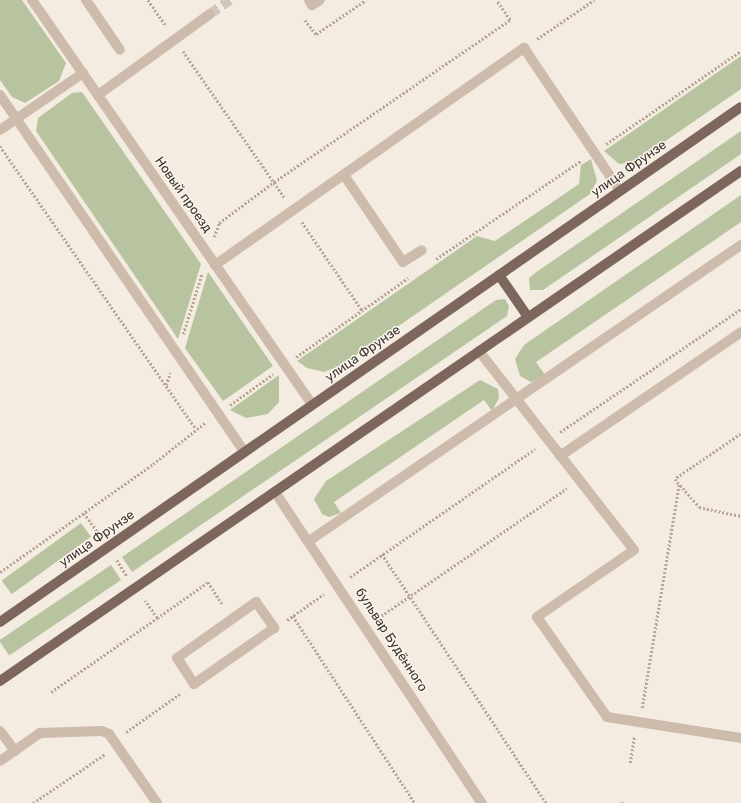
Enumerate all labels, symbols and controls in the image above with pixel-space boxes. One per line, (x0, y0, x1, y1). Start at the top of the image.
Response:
street label: улица Фрунзе (588, 137, 670, 201)
street label: Новый проезд (151, 154, 215, 236)
street label: улица Фрунзе (322, 322, 404, 386)
street label: улица Фрунзе (56, 507, 138, 571)
street label: бульвар Будённого (352, 585, 430, 695)

